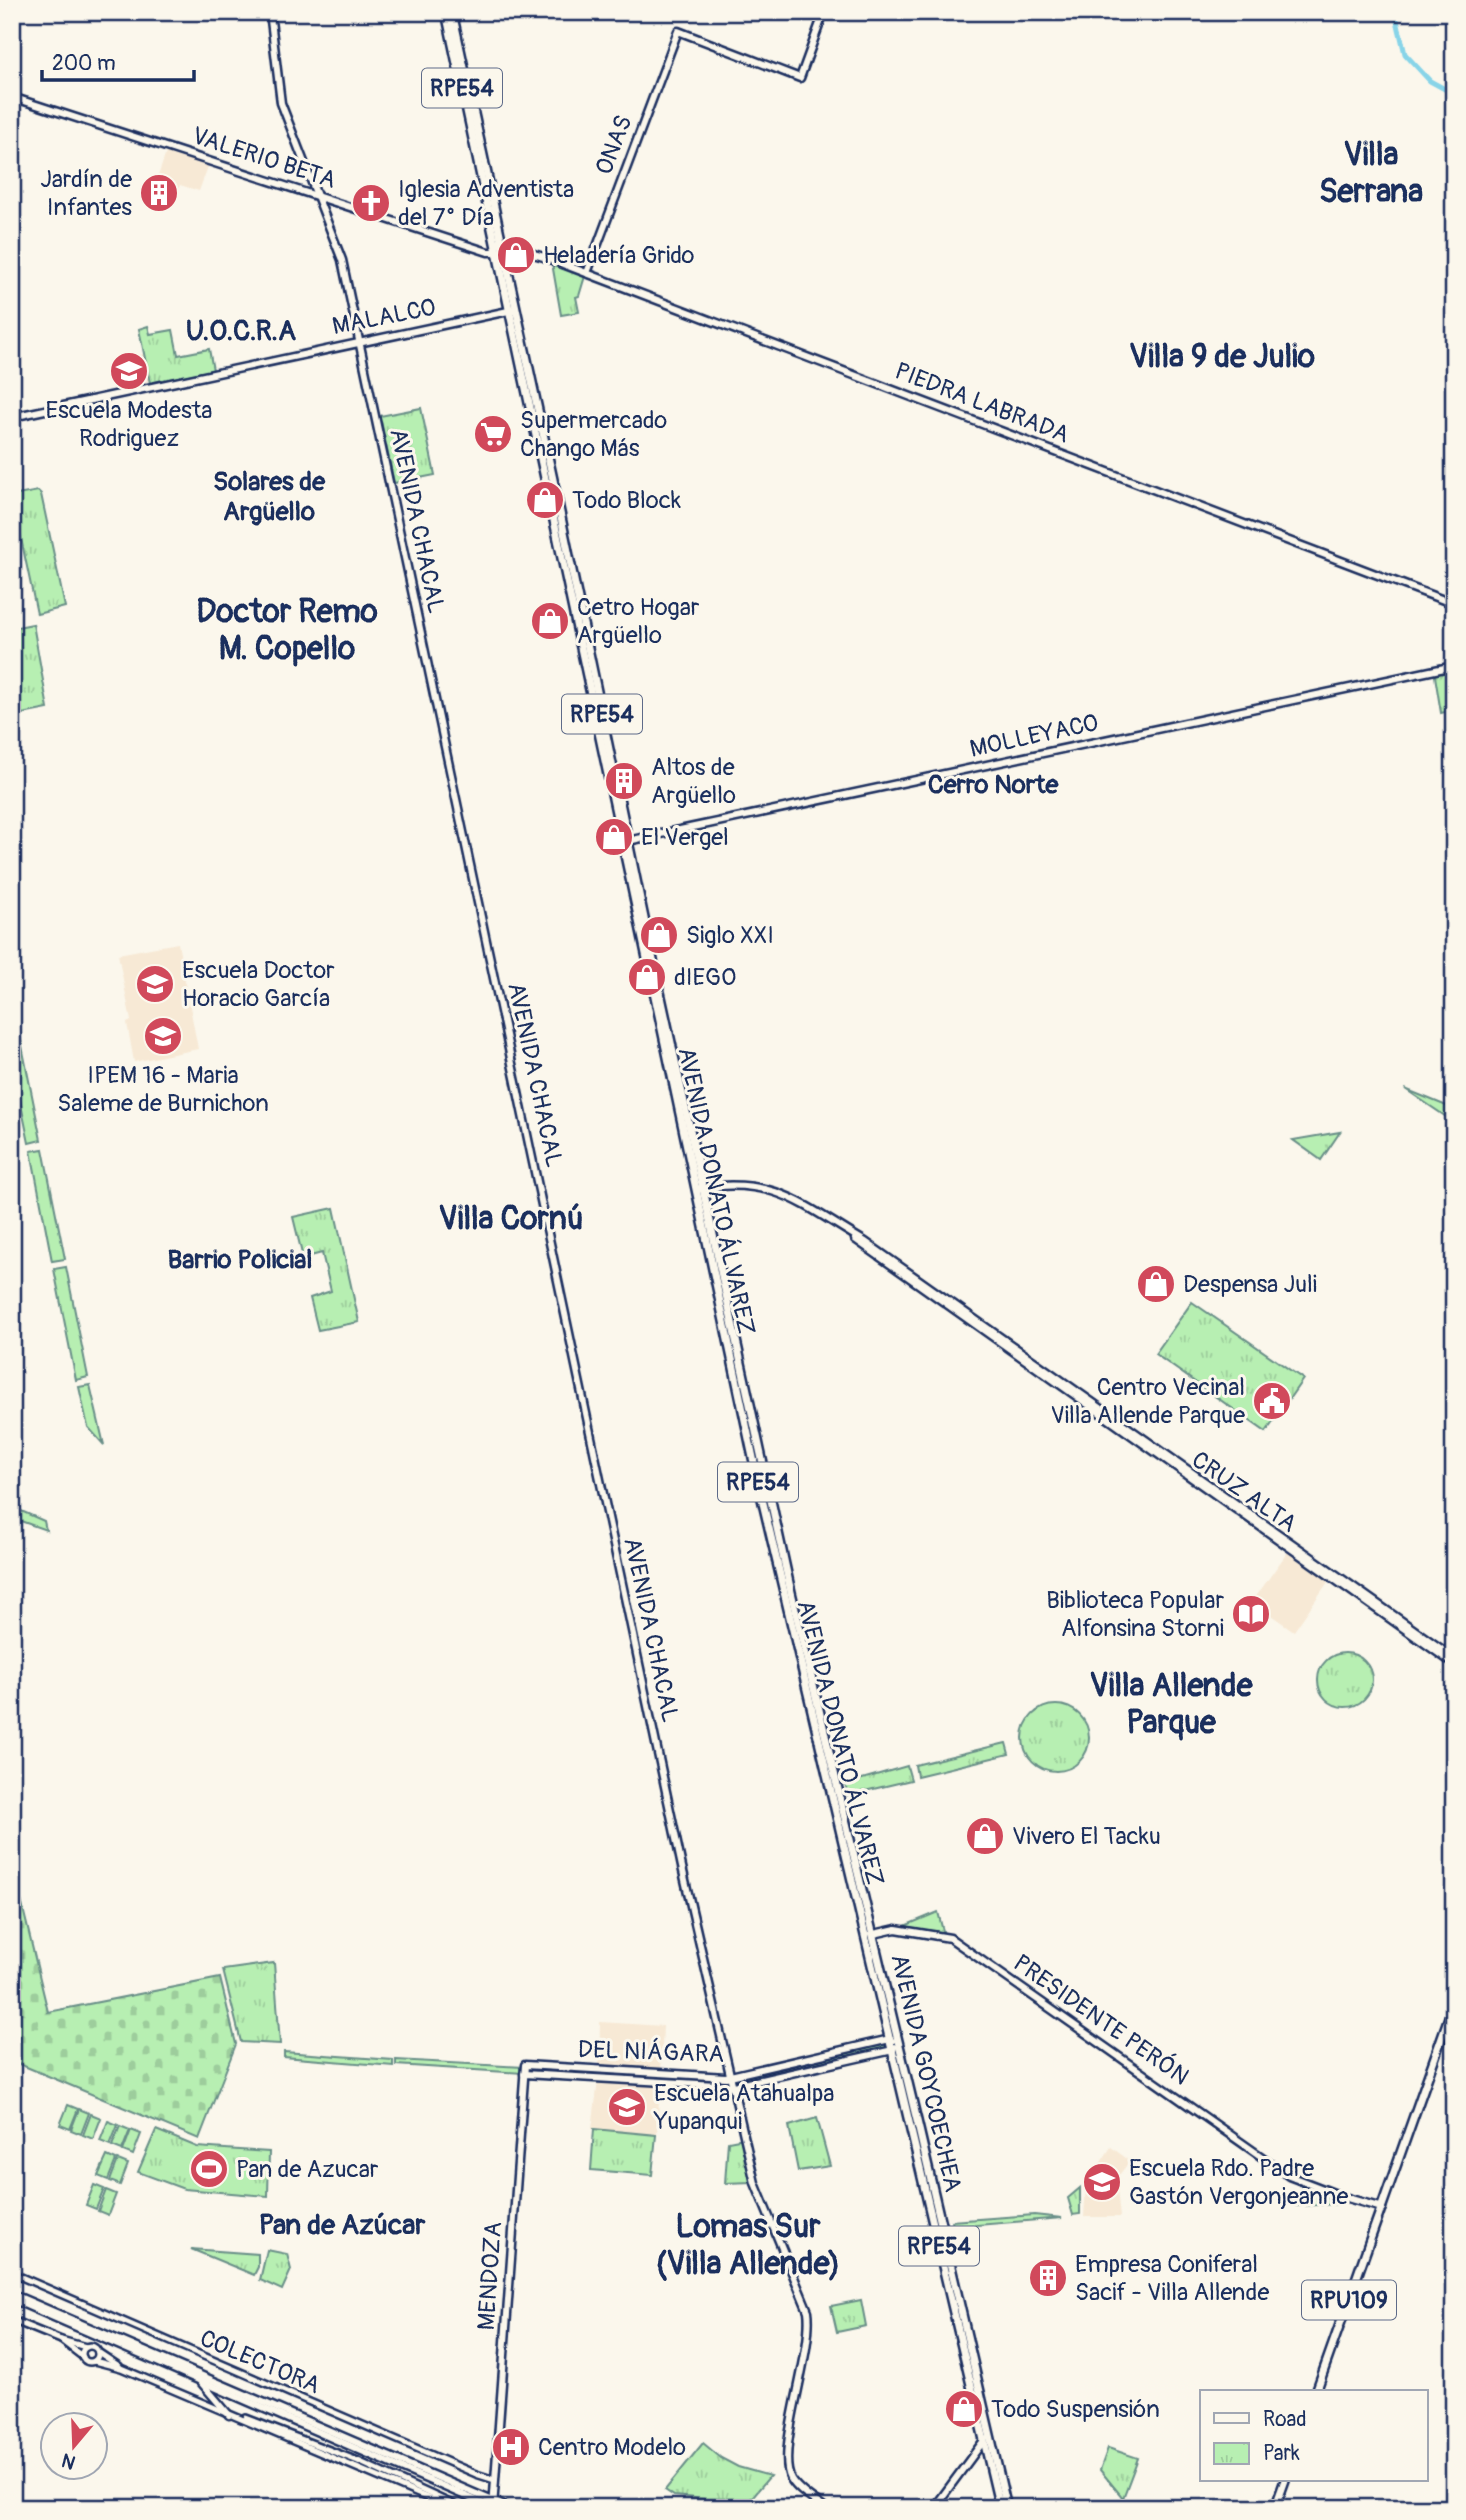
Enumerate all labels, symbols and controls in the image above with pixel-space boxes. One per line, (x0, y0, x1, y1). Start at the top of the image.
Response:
scale bar (42, 38, 194, 82)
text: 200 m (52, 50, 116, 77)
road number: RPE54 (422, 68, 502, 108)
street label: ONAS (590, 111, 638, 179)
street label: VALERIO BETA (188, 121, 340, 195)
district label: Villa Serrana (1319, 135, 1423, 212)
place label: Jardín de Infantes (40, 165, 132, 222)
building icon: Jardín de Infantes (138, 172, 180, 214)
place label: Iglesia Adventista del 7° Día (398, 175, 574, 232)
church icon: Iglesia Adventista del 7° Día (350, 182, 392, 224)
shop icon: Heladería Grido (495, 234, 537, 276)
place label: Heladería Grido (543, 241, 694, 270)
street label: MALALCO (330, 293, 438, 341)
district label: U.O.C.R.A (186, 314, 296, 349)
district label: Villa 9 de Julio (1129, 337, 1315, 377)
school or university icon: Escuela Modesta Rodriguez (108, 350, 150, 392)
street label: PIEDRA LABRADA (891, 356, 1073, 450)
place label: Escuela Modesta Rodriguez (46, 396, 212, 453)
place label: Supermercado Chango Más (520, 406, 667, 463)
supermarket icon: Supermercado Chango Más (472, 413, 514, 455)
street label: AVENIDA CHACAL (383, 426, 451, 616)
district label: Solares de Argüello (213, 466, 326, 528)
shop icon: Todo Block (524, 479, 566, 521)
place label: Todo Block (572, 486, 681, 515)
district label: Doctor Remo M. Copello (196, 592, 378, 669)
place label: Cetro Hogar Argüello (577, 593, 700, 650)
shop icon: Cetro Hogar Argüello (529, 600, 571, 642)
road number: RPE54 (562, 694, 642, 734)
street label: MOLLEYACO (967, 708, 1101, 764)
place label: Altos de Argüello (651, 753, 736, 810)
building icon: Altos de Argüello (603, 760, 645, 802)
district label: Cerro Norte (928, 769, 1059, 801)
shop icon: El Vergel (593, 816, 635, 858)
place label: El Vergel (641, 823, 729, 852)
shop icon: Siglo XXI (638, 914, 680, 956)
place label: Siglo XXI (686, 921, 774, 950)
place label: Escuela Doctor Horacio García (182, 956, 335, 1013)
shop icon: dIEGO (626, 956, 668, 998)
school or university icon: Escuela Doctor Horacio García (134, 963, 176, 1005)
place label: dIEGO (674, 963, 736, 992)
street label: AVENIDA CHACAL (501, 980, 569, 1170)
school or university icon: IPEM 16 - Maria Saleme de Burnichon (142, 1015, 184, 1057)
street label: AVENIDA DONATO ÁLVAREZ (671, 1045, 761, 1337)
place label: IPEM 16 - Maria Saleme de Burnichon (57, 1061, 269, 1118)
district label: Villa Cornú (439, 1199, 583, 1239)
district label: Barrio Policial (168, 1244, 312, 1276)
shop icon: Despensa Juli (1135, 1263, 1177, 1305)
place label: Despensa Juli (1183, 1270, 1317, 1299)
place label: Centro Vecinal Villa Allende Parque (1050, 1373, 1245, 1430)
public building icon: Centro Vecinal Villa Allende Parque (1251, 1380, 1293, 1422)
street label: CRUZ ALTA (1186, 1445, 1302, 1539)
road number: RPE54 (718, 1462, 798, 1502)
street label: AVENIDA CHACAL (617, 1535, 685, 1725)
place label: Biblioteca Popular Alfonsina Storni (1046, 1586, 1224, 1643)
library icon: Biblioteca Popular Alfonsina Storni (1230, 1593, 1272, 1635)
street label: AVENIDA DONATO ÁLVAREZ (790, 1597, 890, 1889)
district label: Villa Allende Parque (1090, 1666, 1254, 1743)
shop icon: Vivero El Tacku (964, 1815, 1006, 1857)
place label: Vivero El Tacku (1012, 1822, 1161, 1851)
street label: PRESIDENTE PERÓN (1008, 1948, 1195, 2091)
street label: AVENIDA GOYCOECHEA (885, 1951, 967, 2195)
street label: DEL NIÁGARA (577, 2035, 725, 2069)
place label: Escuela Atahualpa Yupanqui (653, 2079, 834, 2136)
school or university icon: Escuela Atahualpa Yupanqui (606, 2086, 648, 2128)
sports icon: Pan de Azucar (188, 2148, 230, 2190)
place label: Escuela Rdo. Padre Gastón Vergonjeanne (1129, 2154, 1348, 2211)
place label: Pan de Azucar (236, 2155, 379, 2184)
school or university icon: Escuela Rdo. Padre Gastón Vergonjeanne (1081, 2161, 1123, 2203)
district label: Lomas Sur (Villa Allende) (656, 2207, 840, 2284)
district label: Pan de Azúcar (259, 2208, 426, 2243)
street label: MENDOZA (472, 2221, 508, 2331)
road number: RPE54 (899, 2226, 979, 2266)
place label: Empresa Coniferal Sacif - Villa Allende (1075, 2250, 1269, 2307)
building icon: Empresa Coniferal Sacif - Villa Allende (1027, 2257, 1069, 2299)
road number: RPU109 (1302, 2280, 1396, 2320)
street label: COLECTORA (195, 2324, 325, 2400)
shop icon: Todo Suspensión (943, 2388, 985, 2430)
legend (1200, 2390, 1428, 2482)
place label: Todo Suspensión (991, 2395, 1160, 2424)
text: Road (1263, 2406, 1307, 2433)
north arrow (38, 2412, 108, 2482)
hospital icon: Centro Modelo (490, 2426, 532, 2468)
place label: Centro Modelo (538, 2433, 686, 2462)
text: Park (1263, 2440, 1300, 2467)
text: N (59, 2448, 79, 2475)

